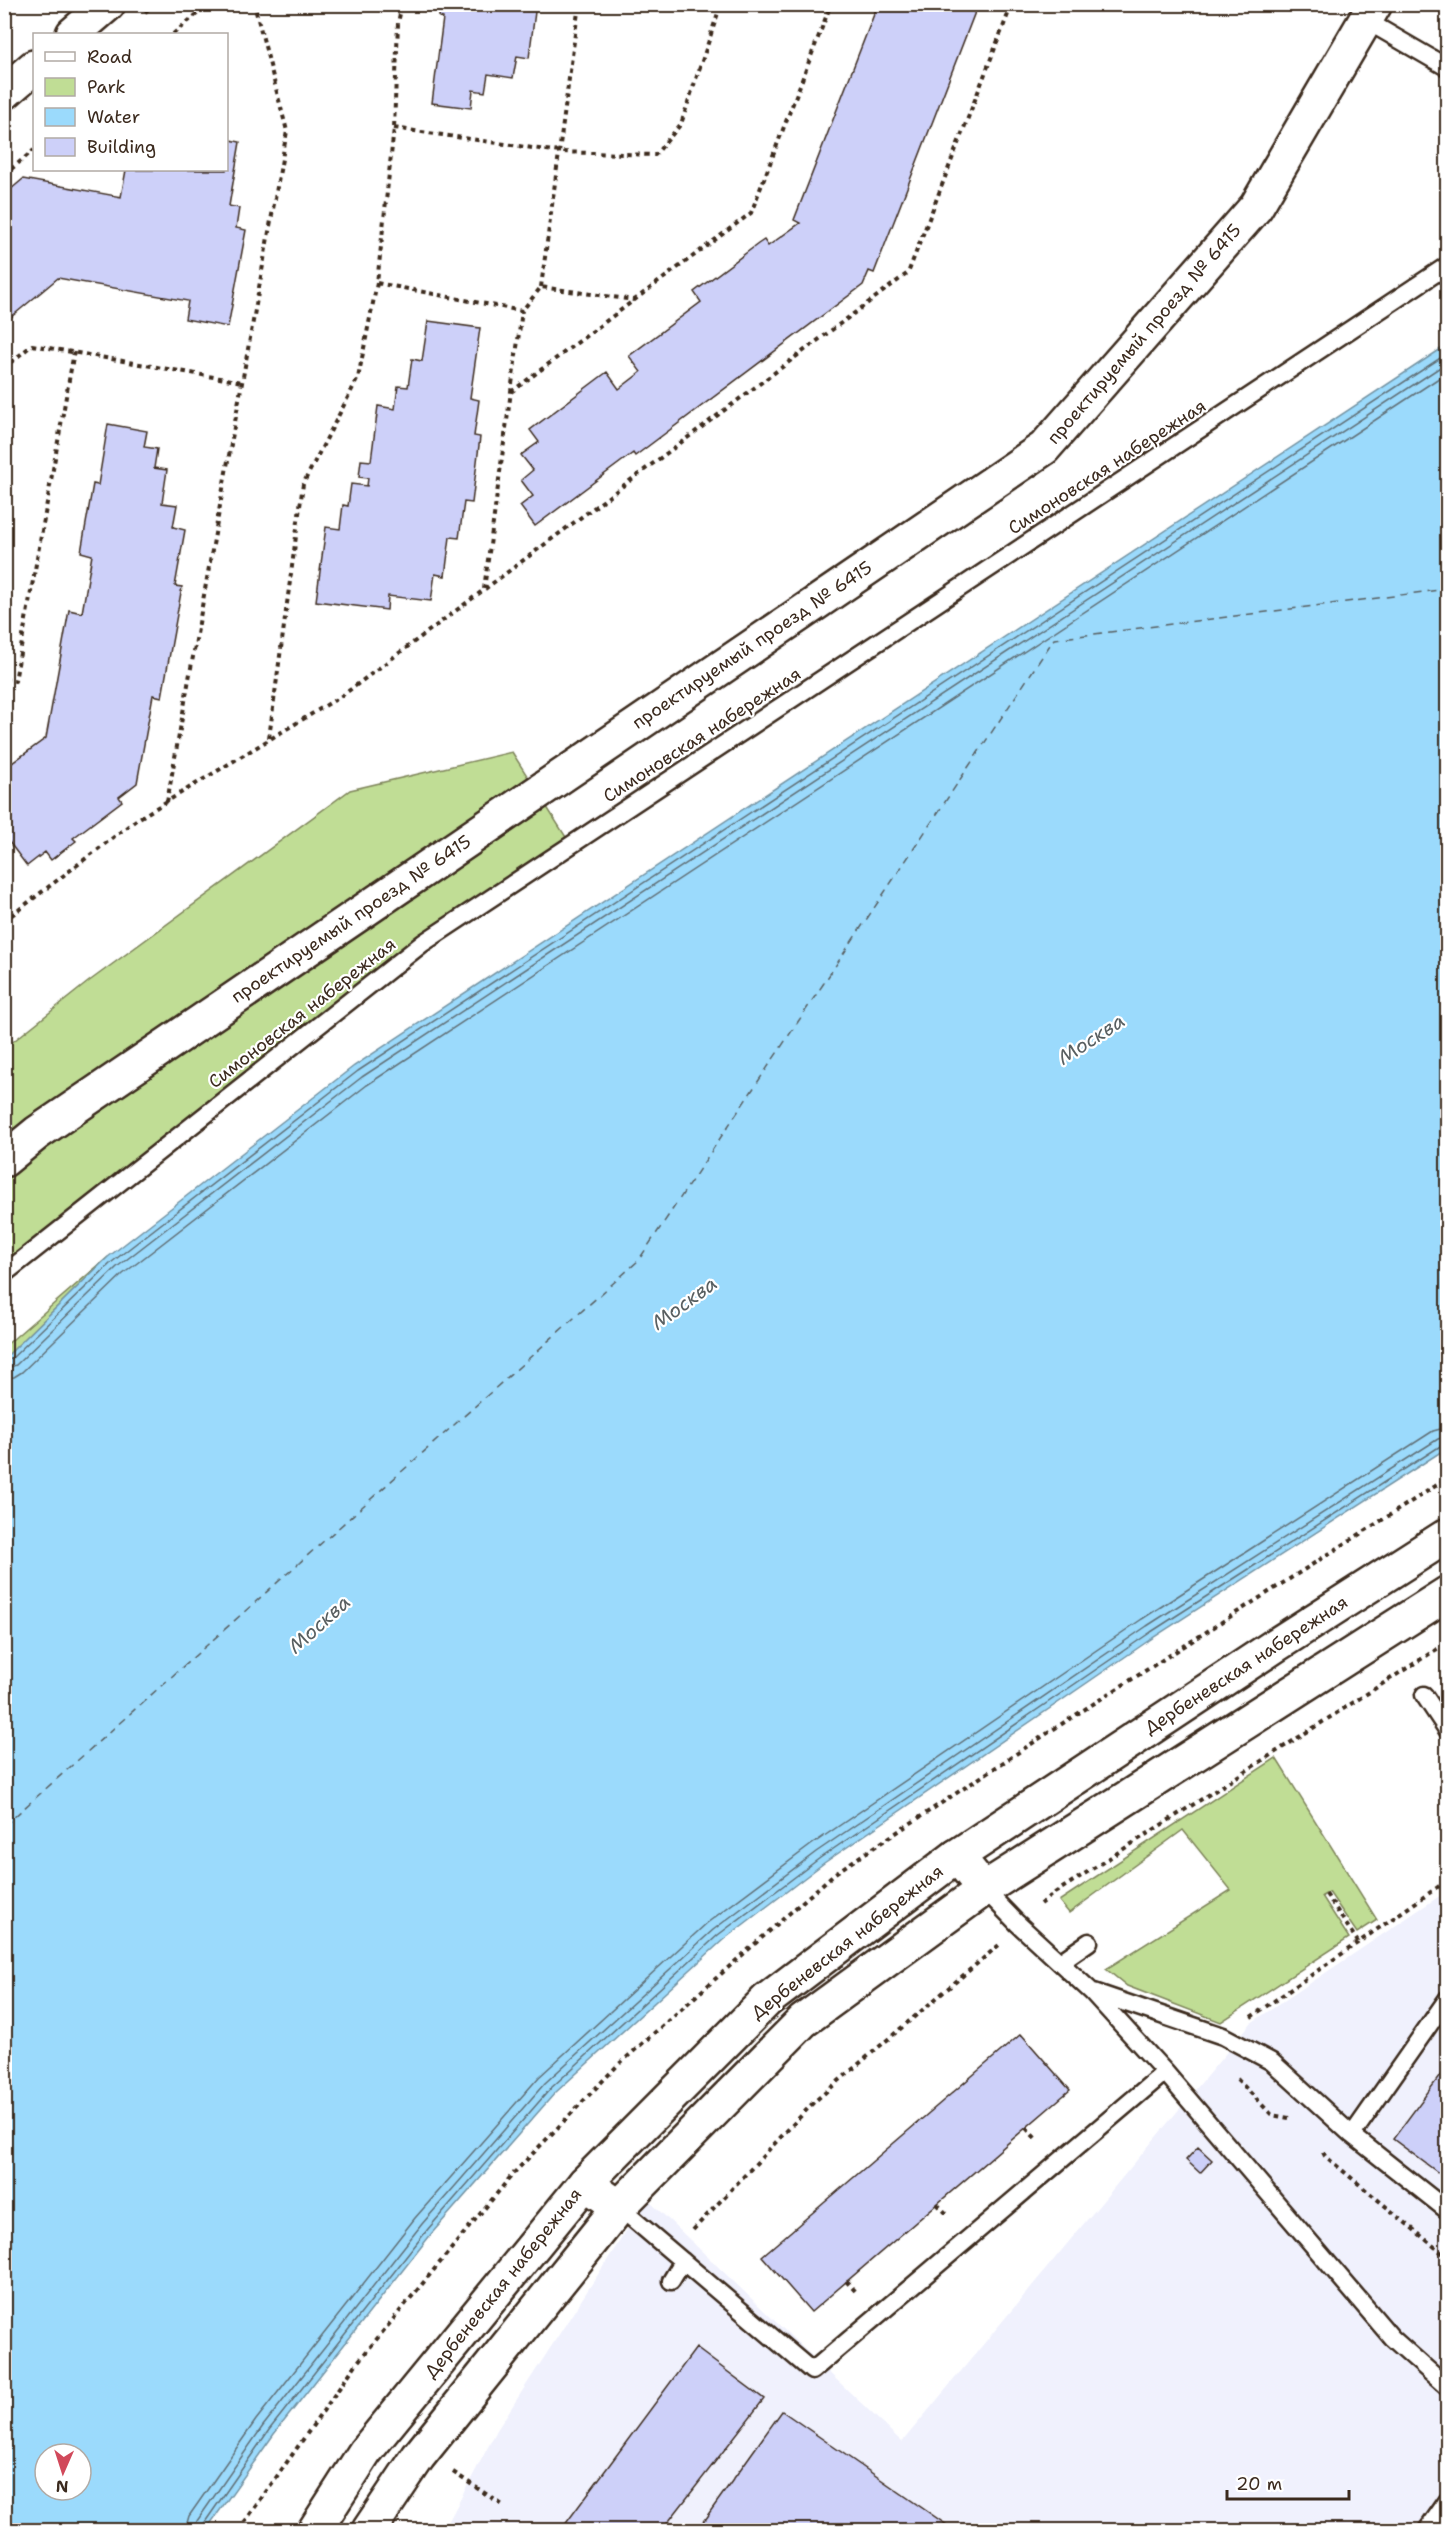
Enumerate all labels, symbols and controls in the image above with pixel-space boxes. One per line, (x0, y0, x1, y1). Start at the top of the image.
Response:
legend (33, 33, 228, 171)
text: Road (87, 45, 132, 69)
text: Park (87, 75, 126, 99)
text: Water (87, 105, 140, 129)
text: Building (87, 135, 156, 159)
street label: проектируемый проезд № 6415 (1042, 219, 1246, 449)
street label: Симоновская набережная (1003, 394, 1211, 540)
street label: проектируемый проезд № 6415 (627, 555, 877, 735)
street label: Симоновская набережная (598, 662, 806, 808)
street label: проектируемый проезд № 6415 (226, 829, 476, 1009)
street label: Симоновская набережная (203, 932, 401, 1094)
water label: Москва (1052, 1008, 1130, 1070)
water label: Москва (646, 1270, 722, 1336)
water label: Москва (282, 1589, 356, 1659)
street label: Дербеневская набережная (1140, 1590, 1352, 1740)
street label: Дербеневская набережная (746, 1859, 948, 2025)
street label: Дербеневская набережная (419, 2183, 587, 2383)
north arrow (33, 2442, 93, 2502)
scale bar (1227, 2463, 1348, 2501)
text: 20 m (1236, 2472, 1282, 2496)
text: N (55, 2476, 69, 2497)

